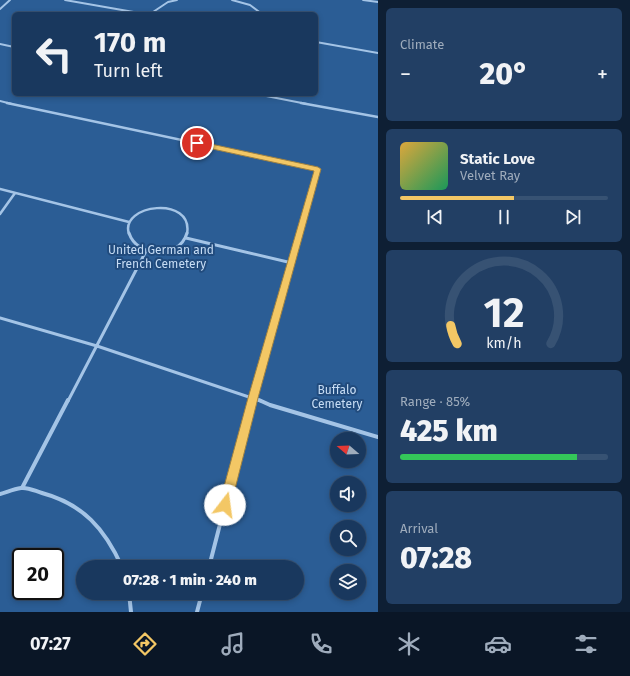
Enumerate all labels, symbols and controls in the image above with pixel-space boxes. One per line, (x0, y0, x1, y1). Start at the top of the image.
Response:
text: 170 m (94, 26, 166, 59)
icon: left (28, 28, 80, 80)
text: Climate (400, 37, 444, 52)
text: 20° (479, 56, 529, 92)
text: Turn left (94, 60, 163, 82)
text: − (400, 61, 411, 88)
text: + (597, 61, 608, 88)
pin (180, 126, 214, 160)
icon: arrive (186, 132, 208, 154)
text: Static Love (460, 150, 535, 168)
text: Velvet Ray (460, 168, 520, 183)
icon: previous (424, 206, 446, 228)
icon: pause (493, 206, 515, 228)
icon: next (562, 206, 584, 228)
park label: United German and French Cemetery (108, 243, 214, 271)
text: 12 (484, 288, 524, 338)
text: km/h (486, 335, 522, 352)
park label: Buffalo Cemetery (311, 383, 363, 411)
text: Range · 85% (400, 394, 470, 409)
text: 425 km (400, 413, 498, 449)
north arrow (330, 432, 366, 468)
map controls (330, 432, 366, 600)
button: sound (330, 476, 366, 512)
position arrow (204, 484, 246, 526)
button: search (330, 520, 366, 556)
text: Arrival (400, 521, 438, 536)
text: 07:28 (400, 540, 472, 576)
speed limit sign: 20 (12, 548, 64, 600)
button: layers (330, 564, 366, 600)
text: 07:28 · 1 min · 240 m (123, 571, 257, 589)
icon: directions (131, 630, 159, 658)
icon: music (219, 630, 247, 658)
icon: phone (307, 630, 335, 658)
icon: climate (395, 630, 423, 658)
icon: car (484, 630, 512, 658)
icon: filters (572, 630, 600, 658)
text: 07:27 (30, 633, 71, 655)

